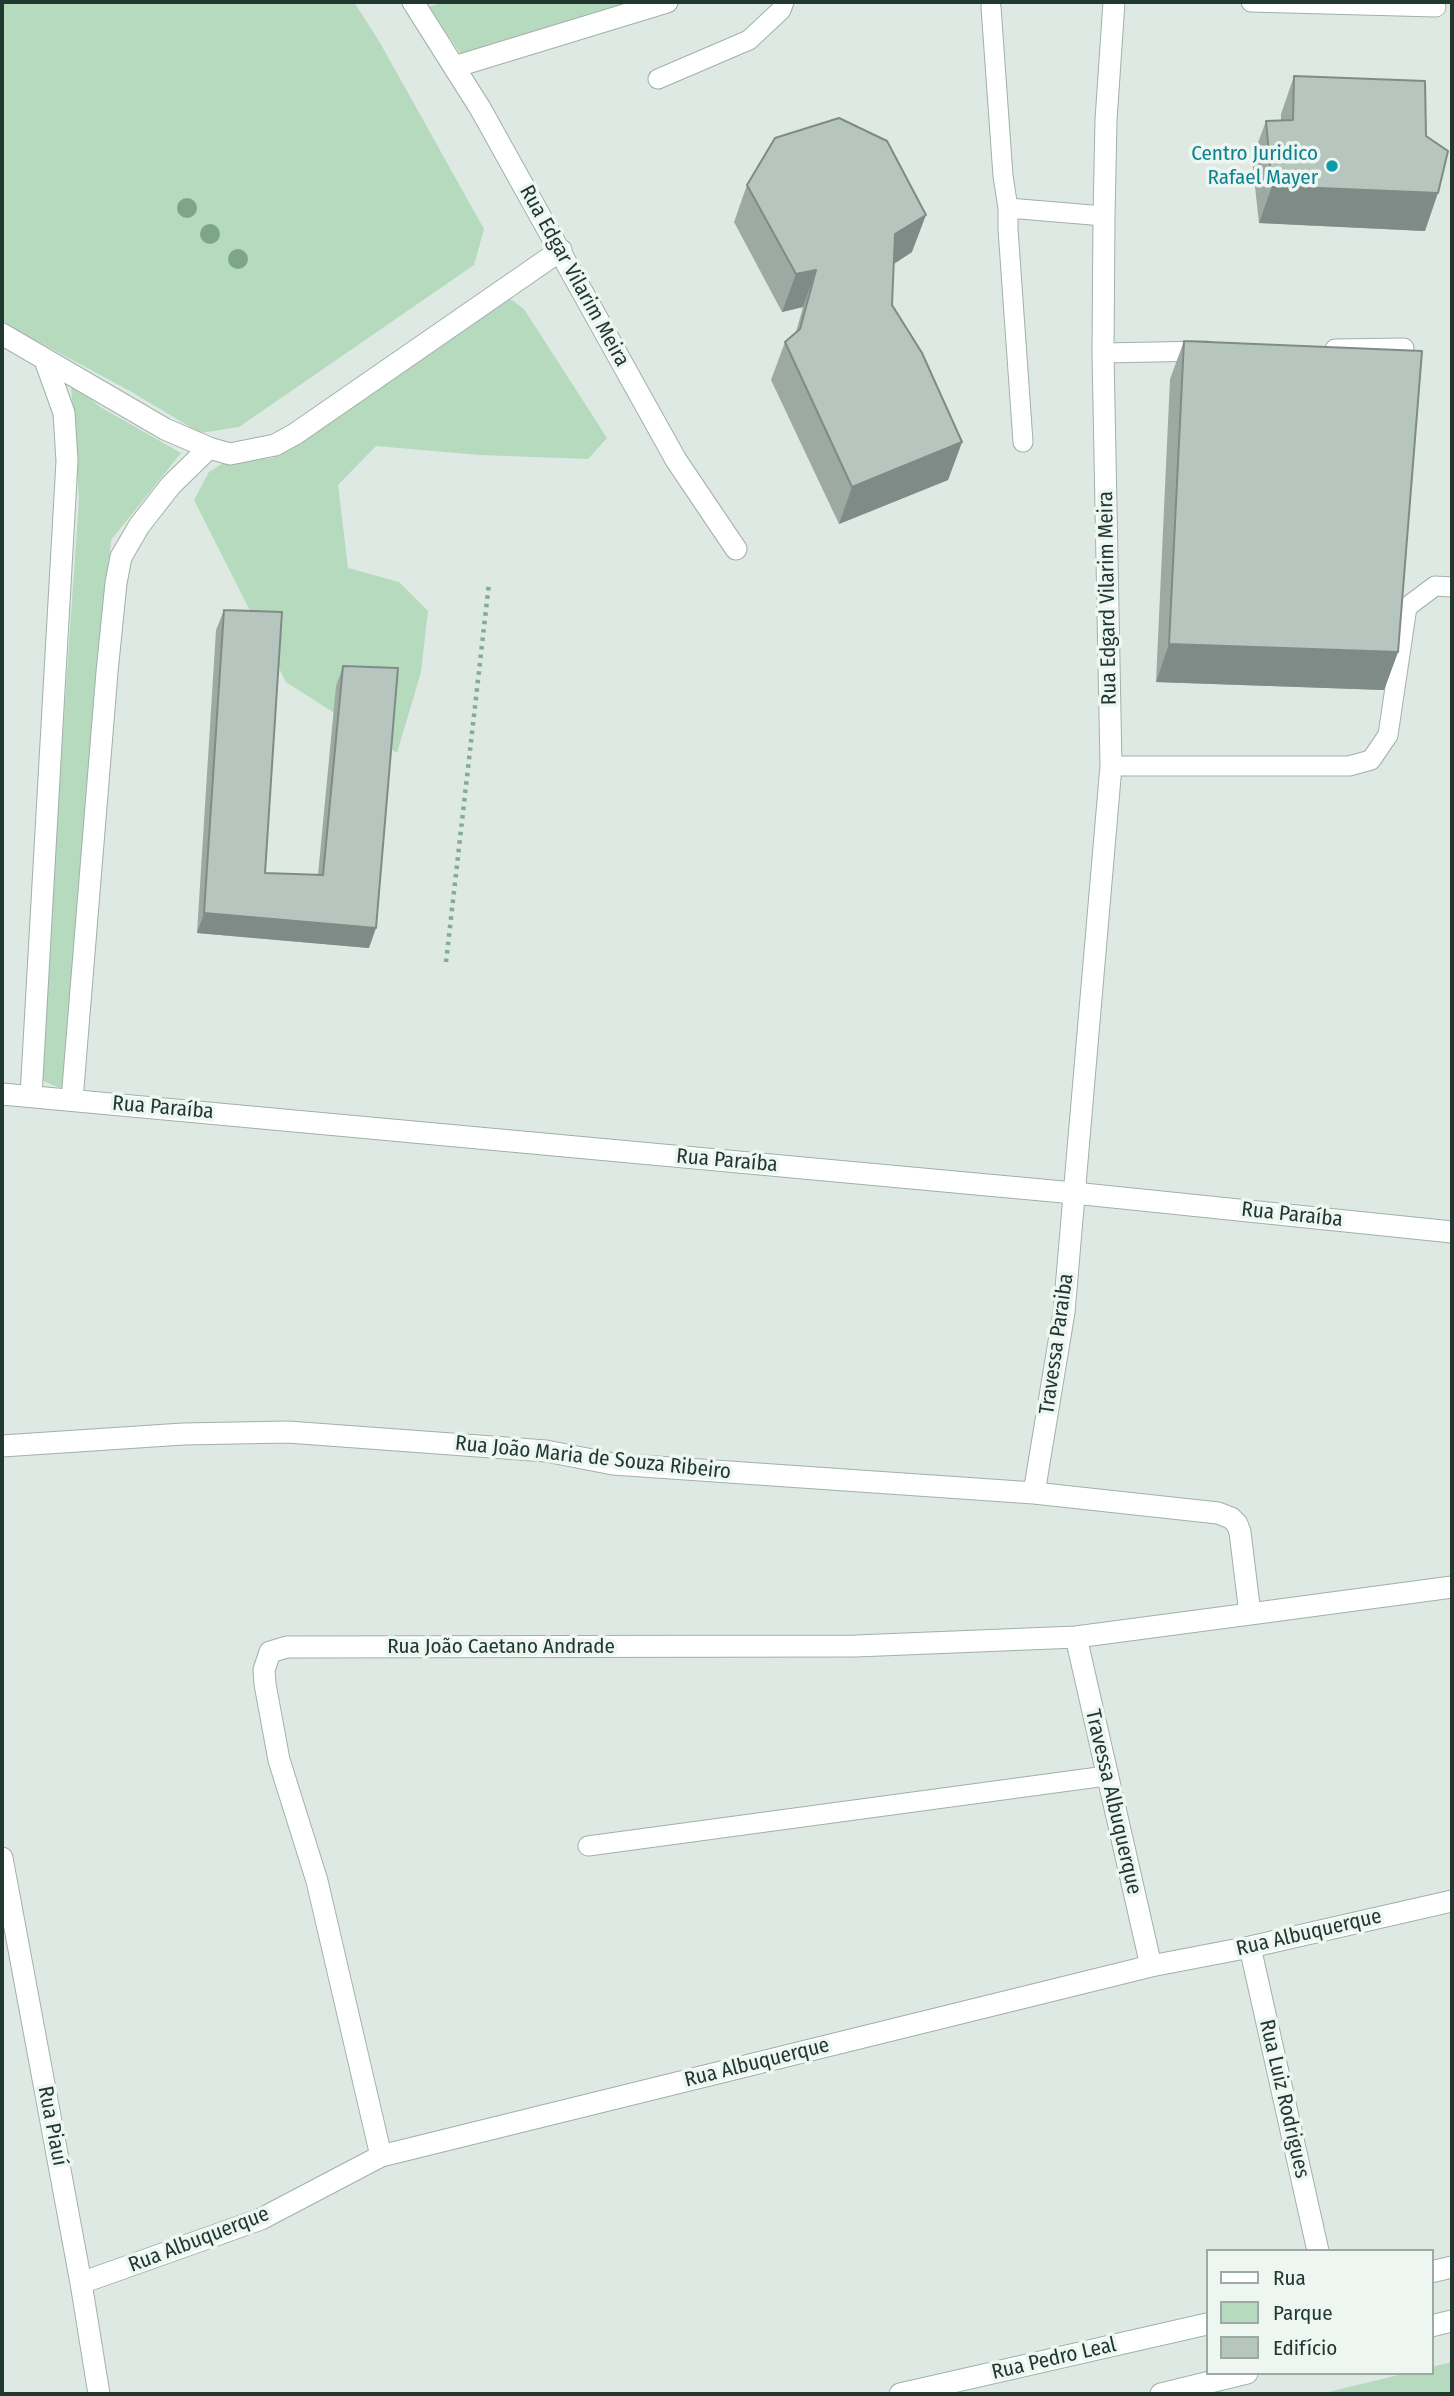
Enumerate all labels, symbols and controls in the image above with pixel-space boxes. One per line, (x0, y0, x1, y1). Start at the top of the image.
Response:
place label: Centro Juridico Rafael Mayer (1191, 141, 1318, 191)
marker: Centro Juridico Rafael Mayer (1324, 158, 1340, 174)
street label: Rua Edgar Vilarim Meira (514, 181, 634, 371)
street label: Rua Edgard Vilarim Meira (1094, 491, 1122, 705)
street label: Rua Paraíba (111, 1091, 215, 1125)
street label: Rua Paraíba (675, 1144, 779, 1178)
street label: Rua Paraíba (1240, 1197, 1344, 1233)
street label: Travessa Paraiba (1035, 1272, 1079, 1416)
street label: Rua João Maria de Souza Ribeiro (454, 1431, 732, 1485)
street label: Rua João Caetano Andrade (387, 1634, 615, 1660)
street label: Travessa Albuquerque (1079, 1707, 1147, 1897)
street label: Rua Albuquerque (1234, 1904, 1384, 1962)
street label: Rua Luiz Rodrigues (1253, 2017, 1315, 2181)
street label: Rua Albuquerque (682, 2033, 832, 2093)
street label: Rua Piauí (32, 2084, 72, 2168)
street label: Rua Albuquerque (125, 2202, 273, 2278)
legend (1206, 2249, 1433, 2375)
text: Rua (1273, 2265, 1306, 2291)
text: Parque (1273, 2300, 1333, 2326)
street label: Rua Pedro Leal (989, 2332, 1119, 2386)
text: Edifício (1273, 2335, 1337, 2361)

